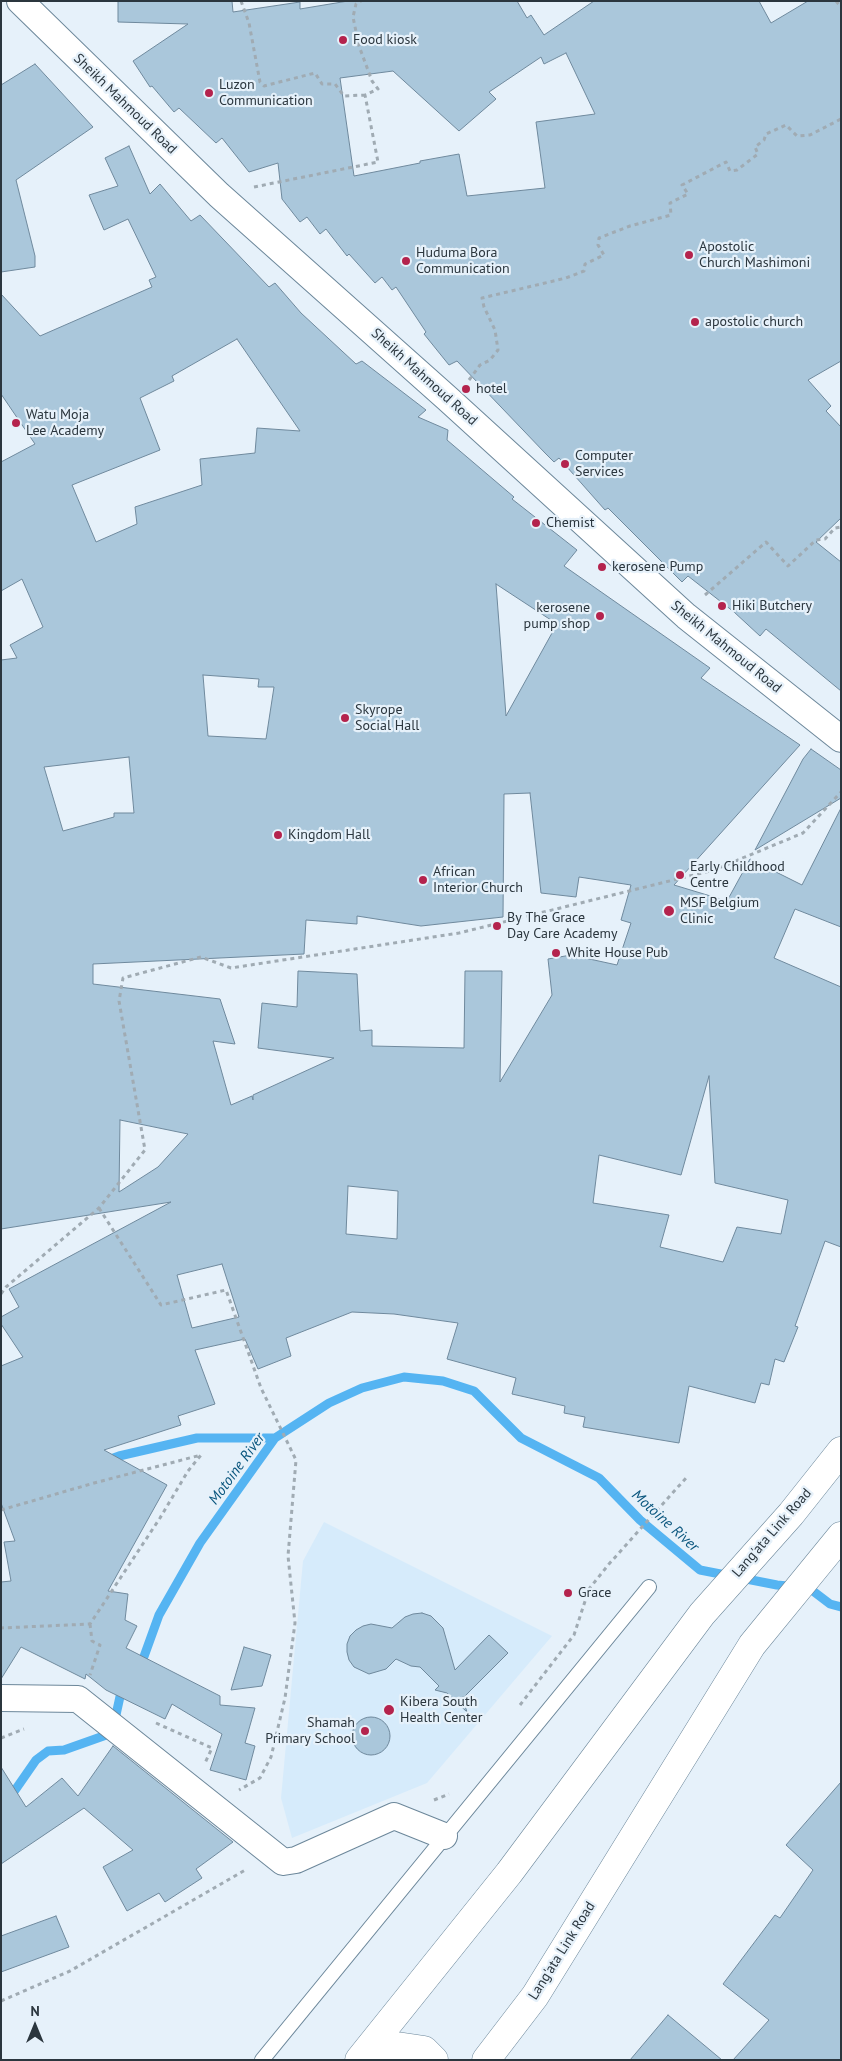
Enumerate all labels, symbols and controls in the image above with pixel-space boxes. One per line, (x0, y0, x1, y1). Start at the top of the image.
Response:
place label: Food kiosk (353, 32, 417, 48)
marker: Food kiosk (337, 34, 349, 46)
street label: Sheikh Mahmoud Road (70, 50, 180, 158)
place label: Luzon Communication (219, 77, 313, 110)
marker: Luzon Communication (203, 87, 215, 99)
place label: Apostolic Church Mashimoni (699, 239, 810, 272)
place label: Huduma Bora Communication (416, 245, 510, 278)
marker: Apostolic Church Mashimoni (683, 249, 695, 261)
marker: Huduma Bora Communication (400, 255, 412, 267)
place label: apostolic church (705, 314, 803, 330)
marker: apostolic church (689, 316, 701, 328)
street label: Sheikh Mahmoud Road (367, 325, 481, 429)
place label: hotel (476, 381, 507, 397)
marker: hotel (460, 383, 472, 395)
place label: Watu Moja Lee Academy (26, 407, 104, 440)
marker: Watu Moja Lee Academy (10, 417, 22, 429)
place label: Computer Services (575, 448, 633, 481)
marker: Computer Services (559, 458, 571, 470)
place label: Chemist (546, 515, 595, 531)
marker: Chemist (530, 517, 542, 529)
place label: kerosene Pump (612, 559, 703, 575)
marker: kerosene Pump (596, 561, 608, 573)
street label: Sheikh Mahmoud Road (667, 597, 785, 697)
place label: Hiki Butchery (732, 598, 812, 614)
place label: kerosene pump shop (524, 600, 590, 632)
marker: Hiki Butchery (716, 600, 728, 612)
marker: kerosene pump shop (594, 610, 606, 622)
place label: Skyrope Social Hall (355, 702, 419, 734)
marker: Skyrope Social Hall (339, 712, 351, 724)
place label: Kingdom Hall (288, 827, 370, 843)
marker: Kingdom Hall (272, 829, 284, 841)
place label: Early Childhood Centre (690, 859, 785, 892)
place label: African Interior Church (433, 864, 523, 896)
marker: Early Childhood Centre (674, 869, 686, 881)
marker: African Interior Church (417, 874, 429, 886)
place label: MSF Belgium Clinic (680, 895, 759, 928)
marker: MSF Belgium Clinic (662, 904, 676, 918)
place label: By The Grace Day Care Academy (507, 910, 617, 942)
marker: By The Grace Day Care Academy (491, 920, 503, 932)
place label: White House Pub (566, 945, 668, 961)
marker: White House Pub (550, 947, 562, 959)
water label: Motoine River (205, 1430, 269, 1508)
street label: Lang'ata Link Road (729, 1485, 815, 1581)
water label: Motoine River (628, 1486, 702, 1556)
place label: Grace (578, 1585, 611, 1601)
marker: Grace (562, 1587, 574, 1599)
place label: Kibera South Health Center (400, 1694, 482, 1726)
marker: Kibera South Health Center (382, 1703, 396, 1717)
place label: Shamah Primary School (265, 1715, 355, 1748)
marker: Shamah Primary School (359, 1725, 371, 1737)
street label: Lang'ata Link Road (525, 1899, 599, 2003)
north arrow (10, 2001, 60, 2051)
text: N (30, 2002, 40, 2020)

